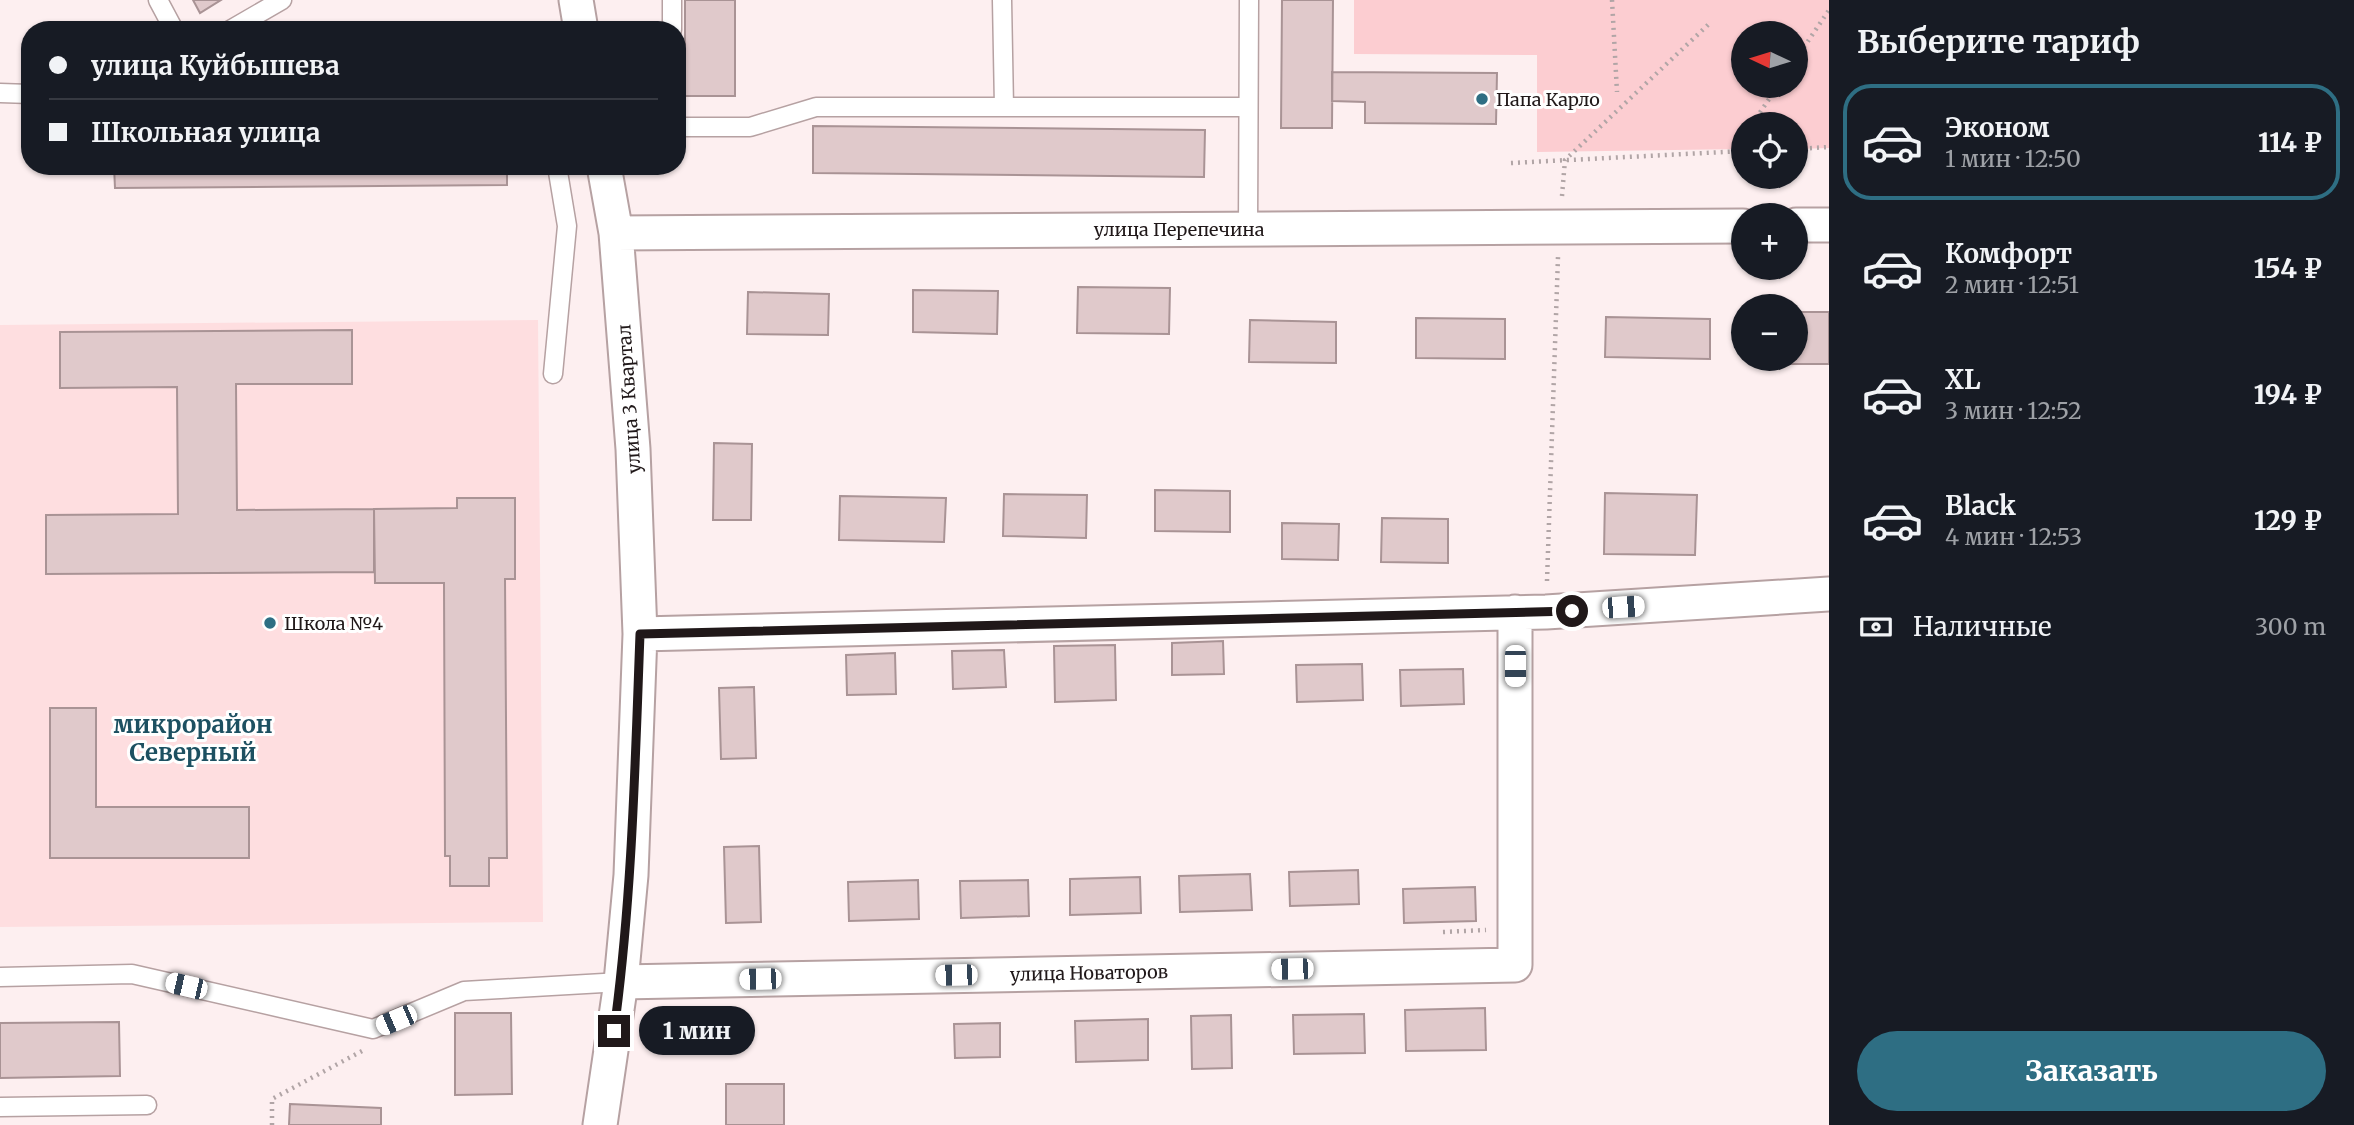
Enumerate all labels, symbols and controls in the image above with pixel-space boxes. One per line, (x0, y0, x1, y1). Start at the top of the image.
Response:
north arrow (1731, 21, 1808, 98)
map controls (1731, 21, 1808, 371)
text: Выберите тариф (1857, 22, 2140, 62)
text: улица Куйбышева (91, 49, 340, 82)
place label: Папа Карло (1496, 88, 1600, 111)
marker: Папа Карло (1474, 91, 1490, 107)
icon: car (1861, 111, 1924, 174)
text: Эконом (1945, 111, 2050, 144)
button: locate (1731, 112, 1808, 189)
text: Школьная улица (91, 116, 321, 149)
text: 114 ₽ (2258, 126, 2322, 159)
text: 1 мин · 12:50 (1945, 144, 2081, 173)
button: + (1731, 203, 1808, 280)
street label: улица Перепечина (1094, 218, 1265, 241)
icon: car (1861, 237, 1924, 300)
text: Комфорт (1945, 237, 2072, 270)
text: 154 ₽ (2254, 252, 2322, 285)
text: 2 мин · 12:51 (1945, 270, 2079, 299)
button: − (1731, 294, 1808, 371)
street label: улица 3 Квартал (612, 323, 646, 474)
icon: car (1861, 363, 1924, 426)
text: XL (1945, 363, 1981, 396)
text: 194 ₽ (2254, 378, 2322, 411)
text: 3 мин · 12:52 (1945, 396, 2082, 425)
icon: car (1861, 489, 1924, 552)
text: Black (1945, 489, 2016, 522)
text: 129 ₽ (2254, 504, 2322, 537)
text: 4 мин · 12:53 (1945, 522, 2082, 551)
route start (1556, 595, 1588, 627)
car (1602, 595, 1645, 619)
icon: cash (1857, 608, 1895, 646)
text: Наличные (1913, 610, 2051, 643)
place label: Школа №4 (284, 612, 383, 635)
text: 300 m (2255, 612, 2326, 641)
marker: Школа №4 (262, 615, 278, 631)
car (1505, 645, 1526, 687)
district label: микрорайон Северный (113, 709, 273, 768)
car (1271, 958, 1314, 980)
street label: улица Новаторов (1010, 960, 1169, 986)
car (935, 964, 978, 986)
car (739, 968, 782, 990)
car (164, 971, 209, 1001)
car (373, 1002, 420, 1038)
callout: 1 мин (638, 1006, 754, 1056)
route end (598, 1015, 630, 1047)
text: 1 мин (663, 1016, 731, 1045)
button: Заказать (1857, 1031, 2326, 1111)

